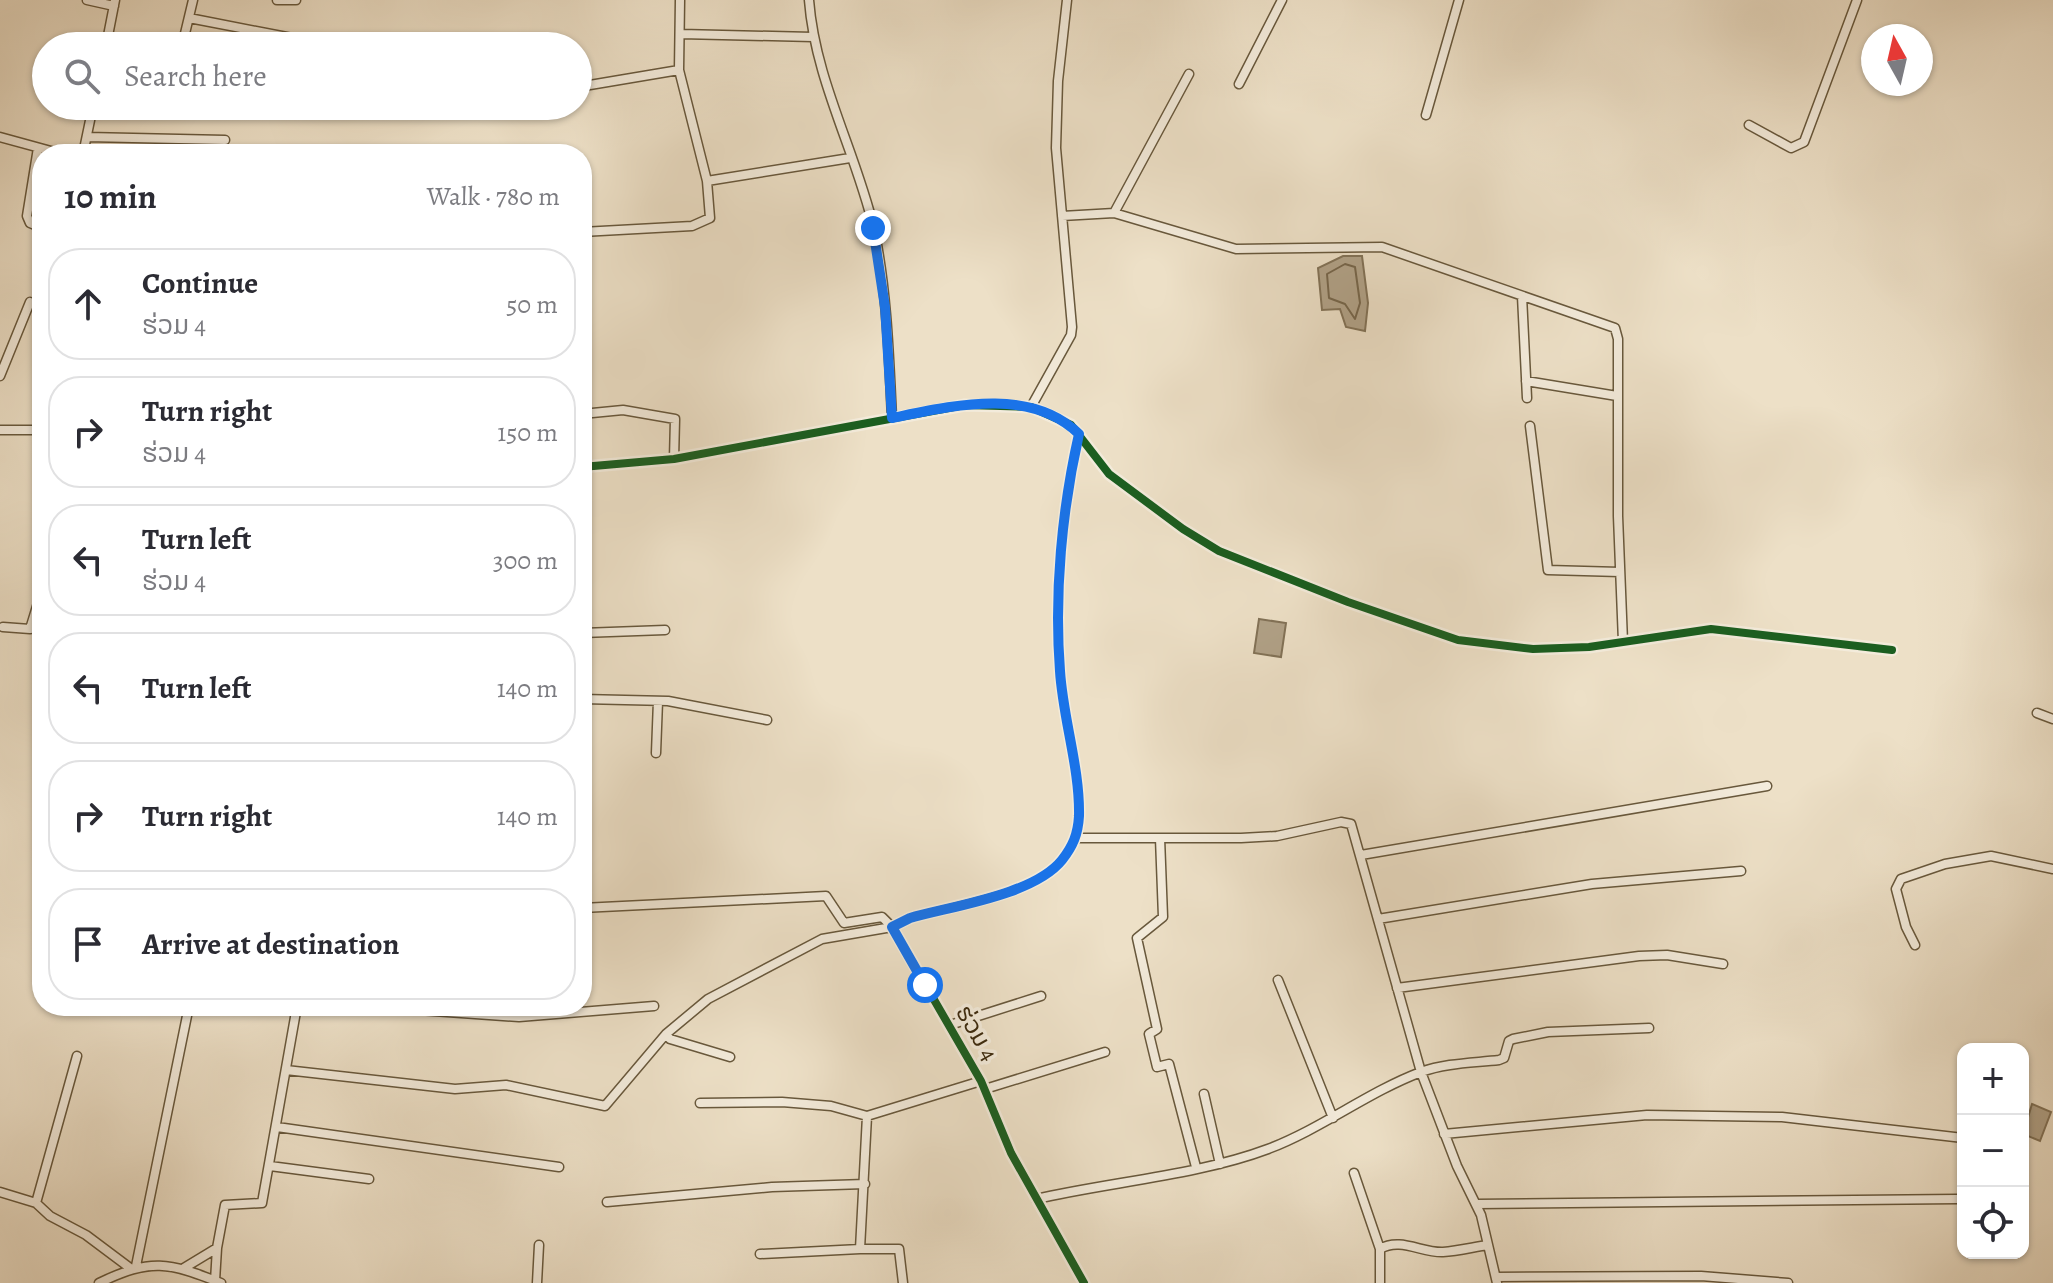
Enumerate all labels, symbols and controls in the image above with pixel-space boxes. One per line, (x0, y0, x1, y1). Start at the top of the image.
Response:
north arrow (1861, 24, 1933, 96)
search box (32, 32, 592, 120)
icon: search (60, 54, 104, 98)
text: Search here (124, 56, 267, 96)
text: 10 min (64, 173, 157, 220)
text: Walk · 780 m (427, 179, 560, 214)
route end (855, 210, 891, 246)
text: Continue (142, 263, 258, 303)
icon: ahead (66, 282, 110, 326)
text: 50 m (506, 287, 558, 322)
text: ຮ່ວມ 4 (142, 308, 206, 343)
text: Turn right (142, 391, 272, 431)
icon: right (66, 410, 110, 454)
text: 150 m (497, 415, 558, 450)
text: ຮ່ວມ 4 (142, 436, 206, 471)
text: Turn left (142, 519, 251, 559)
icon: left (66, 538, 110, 582)
text: 300 m (493, 543, 558, 578)
text: ຮ່ວມ 4 (142, 564, 206, 599)
icon: left (66, 666, 110, 710)
text: Turn left (142, 668, 251, 708)
text: 140 m (497, 671, 558, 706)
icon: right (66, 794, 110, 838)
text: Turn right (142, 796, 272, 836)
text: 140 m (497, 799, 558, 834)
icon: arrive (66, 922, 110, 966)
text: Arrive at destination (142, 924, 399, 964)
route start (907, 967, 943, 1003)
street label: ຮ່ວມ 4 (948, 999, 1006, 1067)
map controls (1957, 1043, 2029, 1259)
button: + (1957, 1043, 2029, 1115)
button: − (1957, 1115, 2029, 1187)
button: locate (1957, 1187, 2029, 1259)

